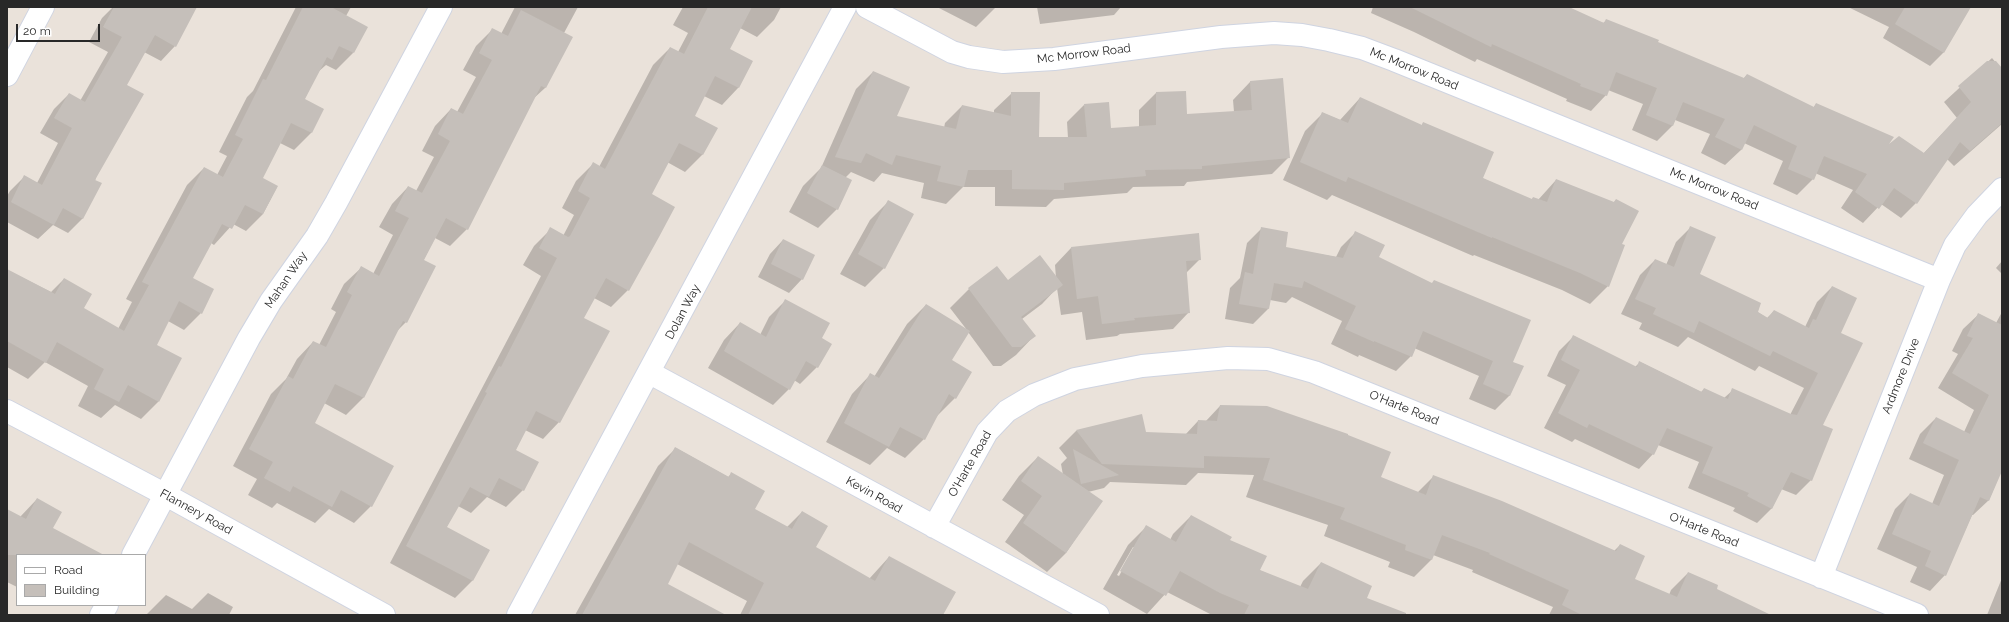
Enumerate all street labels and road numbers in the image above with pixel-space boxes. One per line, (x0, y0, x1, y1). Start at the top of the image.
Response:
street label: Mc Morrow Road (1036, 41, 1132, 67)
street label: Mc Morrow Road (1368, 45, 1460, 93)
street label: Mc Morrow Road (1668, 165, 1760, 213)
street label: Mahan Way (262, 249, 310, 311)
street label: Dolan Way (662, 282, 704, 342)
street label: Ardmore Drive (1879, 336, 1923, 416)
street label: O'Harte Road (1367, 388, 1441, 428)
street label: O'Harte Road (945, 428, 995, 500)
street label: Kevin Road (843, 474, 905, 516)
street label: Flannery Road (157, 486, 235, 538)
street label: O'Harte Road (1667, 510, 1741, 550)

